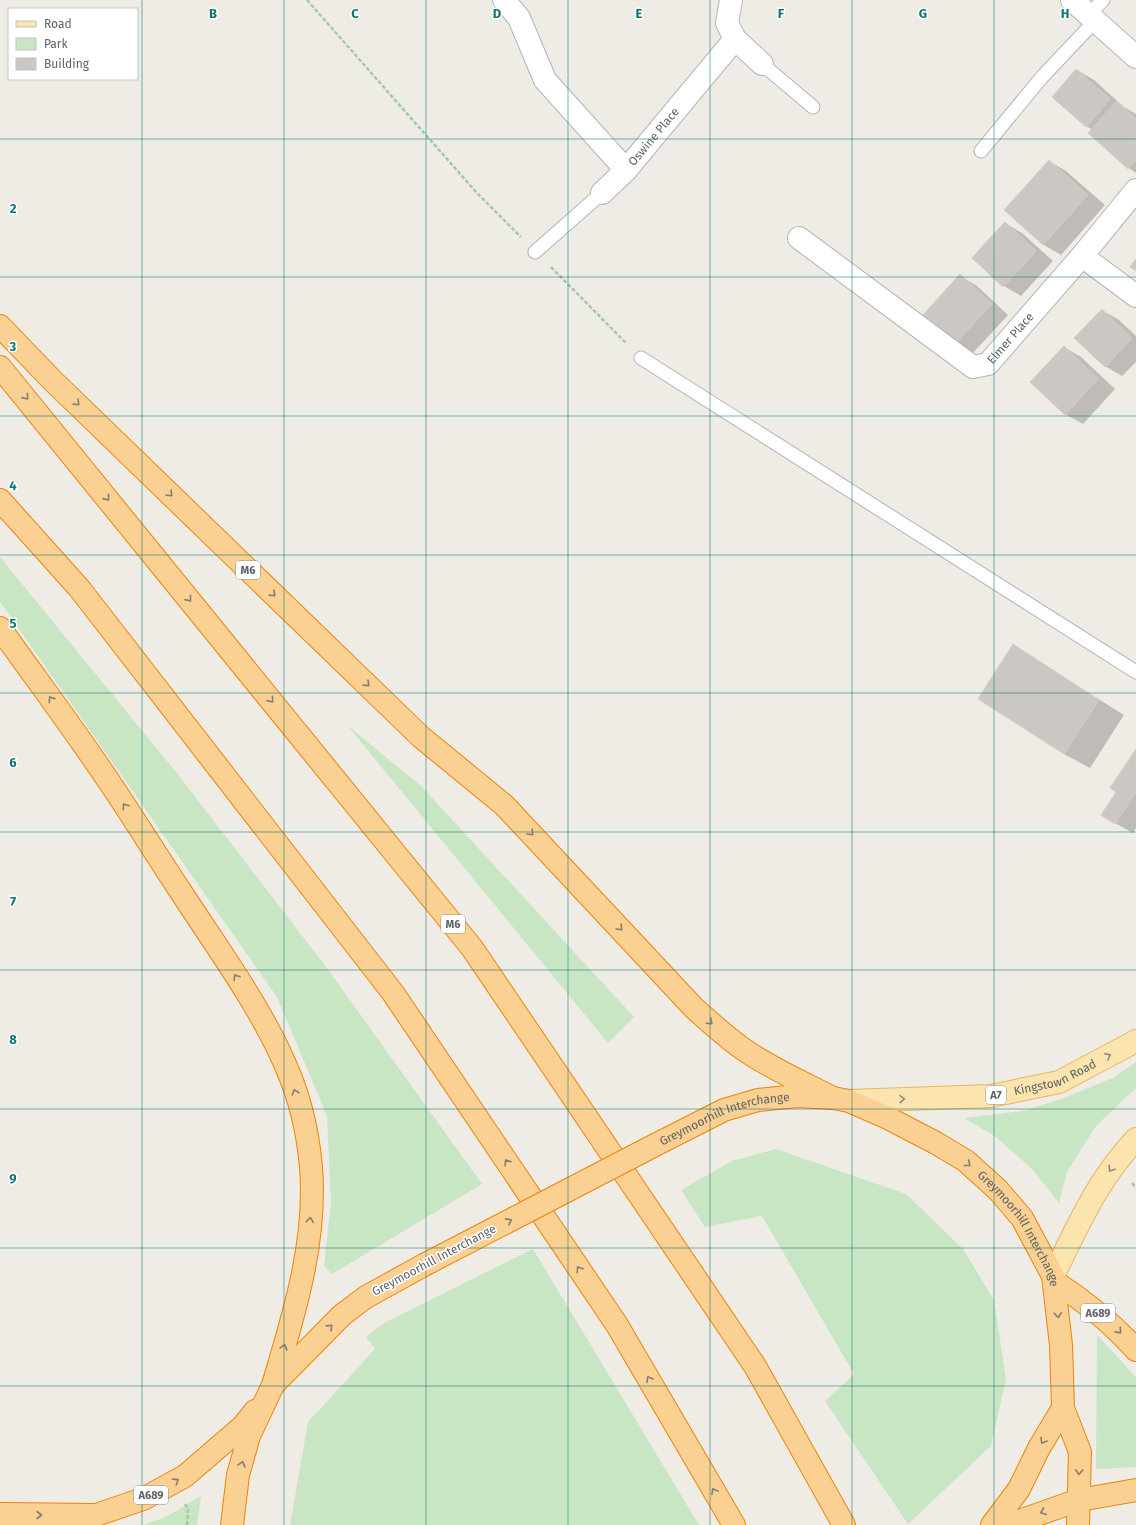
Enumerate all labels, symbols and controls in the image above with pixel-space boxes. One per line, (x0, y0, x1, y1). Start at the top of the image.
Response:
text: B (209, 6, 217, 21)
text: C (351, 6, 359, 21)
text: D (493, 6, 502, 21)
text: E (636, 6, 643, 21)
text: F (778, 6, 785, 21)
text: G (919, 6, 927, 21)
text: H (1061, 6, 1069, 21)
legend (8, 8, 138, 80)
text: Road (44, 17, 72, 31)
text: Park (44, 37, 68, 51)
text: Building (44, 57, 90, 71)
street label: Oswine Place (625, 105, 682, 169)
text: 2 (10, 201, 17, 216)
street label: Elmer Place (984, 310, 1036, 367)
text: 3 (9, 339, 17, 354)
one-way arrow (21, 392, 28, 399)
one-way arrow (72, 398, 80, 406)
text: 4 (9, 478, 17, 493)
one-way arrow (165, 489, 173, 497)
one-way arrow (103, 493, 110, 500)
road number: M6 (236, 561, 260, 579)
one-way arrow (268, 589, 276, 597)
one-way arrow (185, 594, 192, 601)
text: 5 (10, 616, 17, 631)
one-way arrow (362, 680, 370, 687)
one-way arrow (266, 695, 273, 702)
one-way arrow (48, 697, 55, 704)
text: 6 (9, 755, 17, 770)
one-way arrow (122, 803, 130, 810)
one-way arrow (526, 828, 534, 836)
text: 7 (10, 894, 16, 909)
road number: M6 (441, 915, 465, 933)
one-way arrow (615, 923, 622, 931)
one-way arrow (233, 974, 240, 981)
one-way arrow (705, 1017, 713, 1024)
text: 8 (9, 1032, 17, 1047)
one-way arrow (1104, 1053, 1111, 1061)
street label: Kingstown Road (1013, 1057, 1098, 1098)
road number: A7 (986, 1086, 1006, 1104)
one-way arrow (291, 1089, 299, 1096)
street label: Greymoorhill Interchange (657, 1090, 790, 1149)
one-way arrow (899, 1095, 905, 1104)
one-way arrow (505, 1159, 512, 1166)
one-way arrow (964, 1159, 971, 1166)
one-way arrow (1109, 1164, 1116, 1171)
street label: Greymoorhill Interchange (975, 1168, 1061, 1287)
text: 9 (9, 1171, 17, 1186)
one-way arrow (305, 1217, 314, 1223)
one-way arrow (504, 1219, 512, 1226)
street label: Greymoorhill Interchange (370, 1221, 498, 1299)
one-way arrow (576, 1266, 584, 1273)
road number: A689 (1081, 1304, 1115, 1322)
one-way arrow (1054, 1312, 1063, 1318)
one-way arrow (325, 1324, 333, 1332)
one-way arrow (1114, 1326, 1122, 1334)
one-way arrow (279, 1344, 288, 1351)
one-way arrow (646, 1376, 653, 1383)
one-way arrow (1041, 1437, 1048, 1445)
one-way arrow (237, 1461, 245, 1467)
one-way arrow (1075, 1469, 1084, 1475)
one-way arrow (172, 1479, 179, 1486)
road number: A689 (134, 1486, 168, 1504)
one-way arrow (712, 1488, 719, 1495)
one-way arrow (1040, 1508, 1047, 1516)
one-way arrow (36, 1511, 42, 1519)

